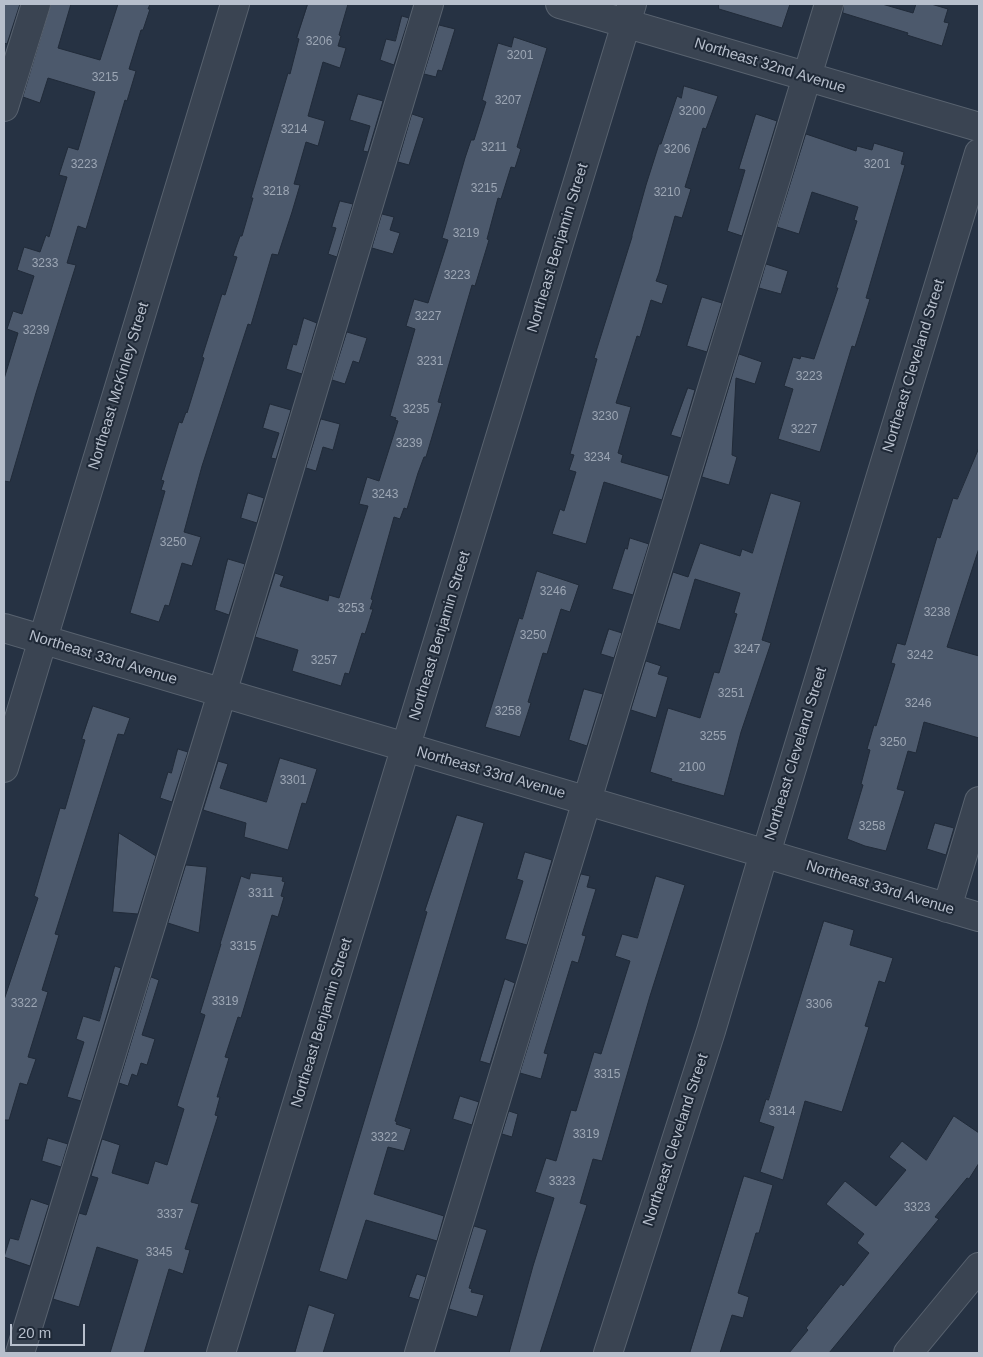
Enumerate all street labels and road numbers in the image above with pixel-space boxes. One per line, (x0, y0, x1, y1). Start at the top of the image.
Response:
street label: Northeast 32nd Avenue (692, 34, 848, 98)
street label: Northeast Benjamin Street (524, 161, 592, 335)
street label: Northeast Cleveland Street (879, 277, 949, 455)
street label: Northeast McKinley Street (85, 300, 153, 472)
street label: Northeast Benjamin Street (406, 549, 474, 723)
street label: Northeast 33rd Avenue (27, 627, 179, 689)
street label: Northeast Cleveland Street (761, 665, 831, 843)
street label: Northeast 33rd Avenue (415, 743, 567, 803)
street label: Northeast 33rd Avenue (804, 857, 956, 919)
street label: Northeast Benjamin Street (288, 936, 356, 1110)
street label: Northeast Cleveland Street (640, 1052, 712, 1228)

